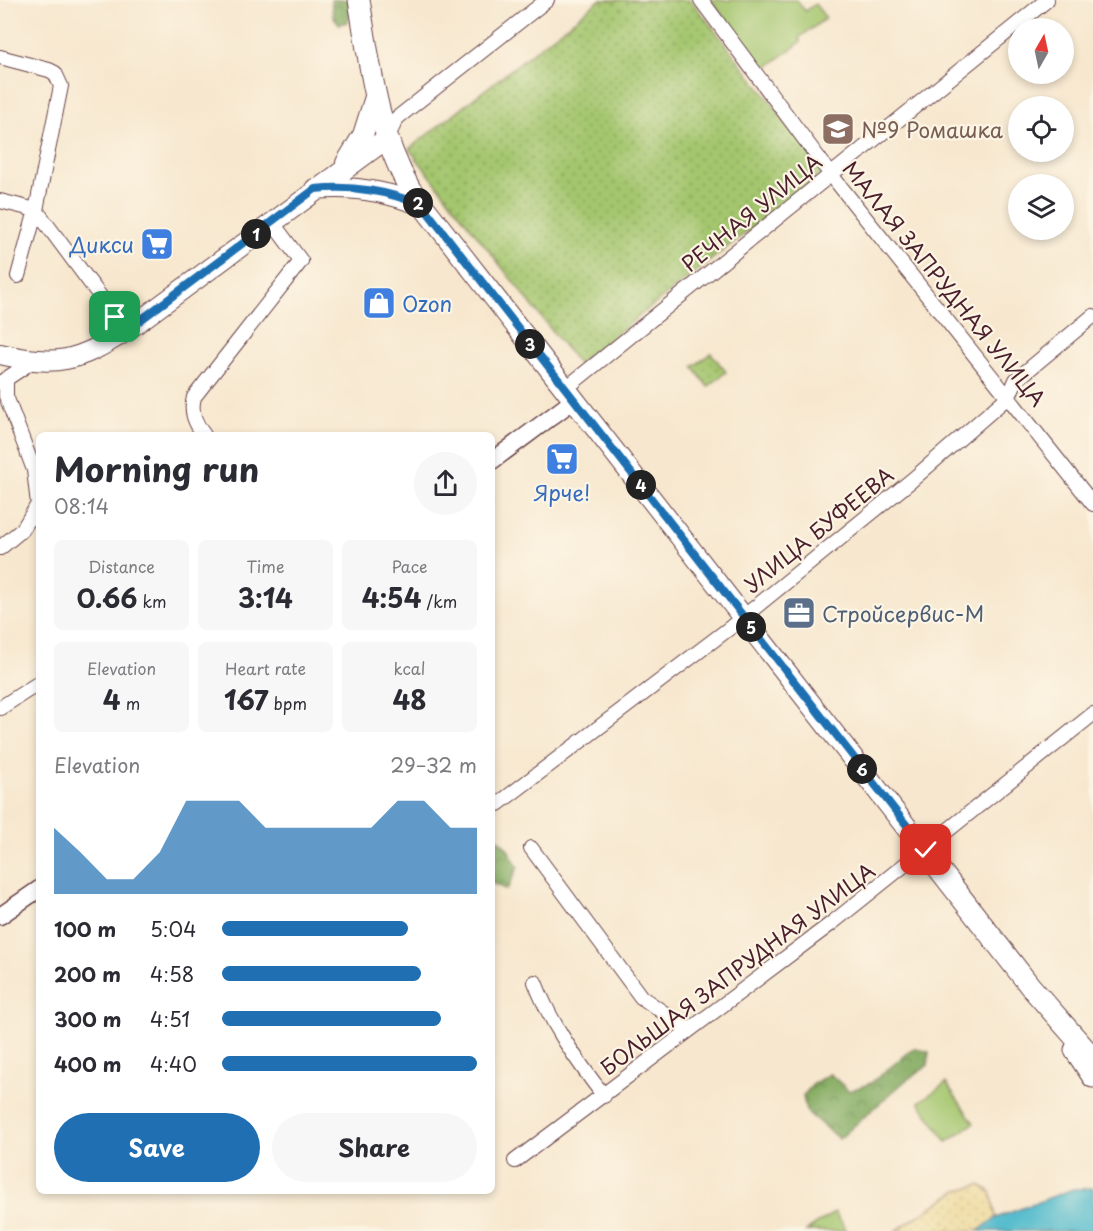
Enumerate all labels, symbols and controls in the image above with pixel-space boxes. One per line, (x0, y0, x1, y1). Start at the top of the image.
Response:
north arrow (1008, 18, 1074, 84)
map controls (1008, 18, 1074, 240)
button: locate (1008, 96, 1074, 162)
school or university icon: №9 Ромашка (820, 111, 856, 147)
place label: №9 Ромашка (861, 113, 1004, 145)
street label: РЕЧНАЯ УЛИЦА (674, 145, 828, 279)
street label: МАЛАЯ ЗАПРУДНАЯ УЛИЦА (836, 153, 1054, 413)
button: layers (1008, 174, 1074, 240)
pin: 2 (403, 188, 433, 218)
text: 2 (412, 191, 424, 215)
pin: 1 (241, 219, 271, 249)
text: 1 (252, 222, 260, 246)
supermarket icon: Дикси (139, 226, 175, 262)
place label: Дикси (69, 228, 134, 260)
shop icon: Ozon (361, 285, 397, 321)
place label: Ozon (402, 287, 452, 319)
pin (89, 291, 140, 342)
icon: arrive (98, 300, 131, 333)
pin: 3 (515, 329, 545, 359)
text: 3 (525, 332, 535, 356)
supermarket icon: Ярче! (544, 441, 580, 477)
text: Morning run (54, 443, 259, 493)
button: share (414, 452, 477, 515)
street label: УЛИЦА БУФЕЕВА (736, 459, 900, 599)
pin: 4 (626, 470, 656, 500)
text: 4 (636, 473, 646, 497)
place label: Ярче! (533, 476, 590, 508)
text: 08:14 (54, 491, 109, 521)
text: Distance (88, 554, 155, 578)
text: Time (247, 554, 284, 578)
text: Pace (391, 554, 428, 578)
text: 0.66 (76, 578, 137, 617)
text: 3:14 (238, 578, 293, 617)
text: 4:54 (362, 578, 421, 617)
text: km (137, 589, 167, 613)
text: /km (421, 589, 457, 613)
office icon: Стройсервис-М (781, 595, 817, 631)
place label: Стройсервис-М (822, 597, 984, 629)
pin: 5 (736, 612, 766, 642)
text: 5 (746, 615, 756, 639)
text: Elevation (87, 656, 156, 680)
text: Heart rate (225, 656, 306, 680)
text: kcal (394, 656, 425, 680)
text: 4 (103, 680, 120, 719)
text: 167 (224, 680, 269, 719)
text: 48 (392, 680, 427, 719)
text: m (120, 691, 140, 715)
text: bpm (269, 691, 307, 715)
text: Elevation (54, 750, 140, 780)
text: 29–32 m (390, 750, 477, 780)
pin: 6 (847, 754, 877, 784)
text: 6 (856, 757, 868, 781)
pin (900, 824, 951, 875)
icon: check (909, 833, 942, 866)
street label: БОЛЬШАЯ ЗАПРУДНАЯ УЛИЦА (593, 854, 881, 1082)
text: 100 m (54, 914, 116, 944)
text: 5:04 (150, 914, 196, 944)
text: 200 m (54, 959, 121, 989)
text: 4:58 (150, 959, 194, 989)
text: 300 m (54, 1004, 122, 1034)
text: 4:51 (150, 1004, 190, 1034)
text: 400 m (54, 1049, 122, 1079)
text: 4:40 (150, 1049, 197, 1079)
button: Save (54, 1113, 260, 1182)
button: Share (272, 1113, 477, 1182)

